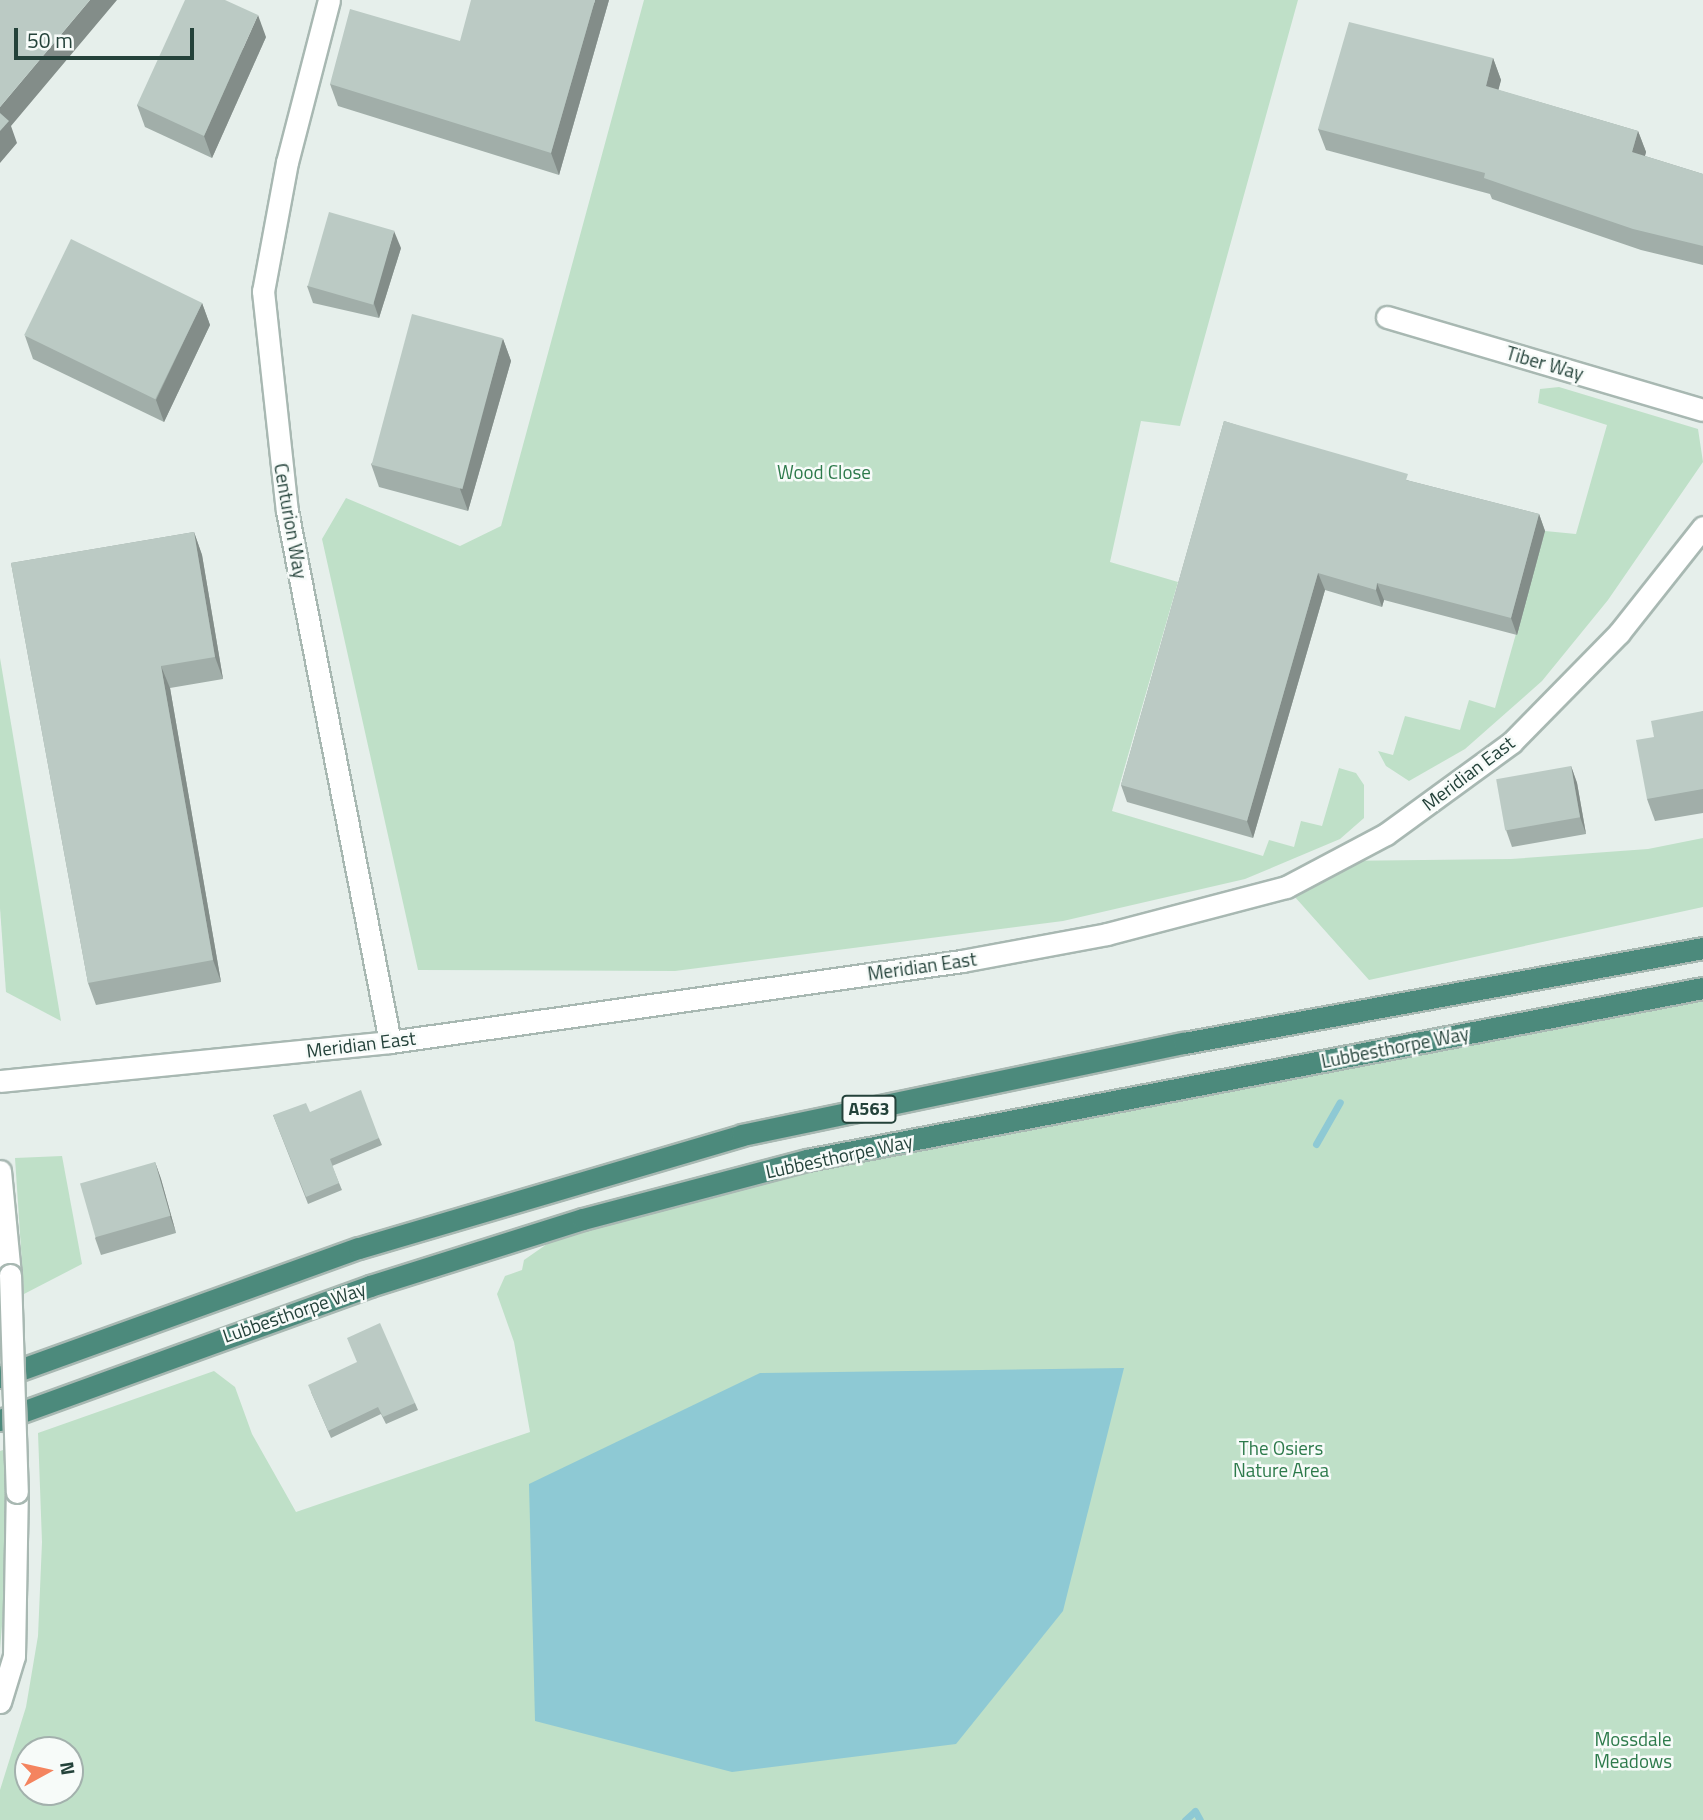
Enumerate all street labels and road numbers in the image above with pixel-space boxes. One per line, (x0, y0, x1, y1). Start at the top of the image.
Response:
street label: Tiber Way (1504, 341, 1586, 385)
street label: Centurion Way (270, 461, 312, 581)
street label: Meridian East (1417, 731, 1519, 815)
street label: Meridian East (866, 947, 978, 985)
street label: Lubbesthorpe Way (1319, 1022, 1471, 1072)
street label: Meridian East (305, 1026, 417, 1062)
road number: A563 (841, 1094, 897, 1124)
street label: Lubbesthorpe Way (763, 1129, 915, 1183)
street label: Lubbesthorpe Way (219, 1277, 369, 1347)

